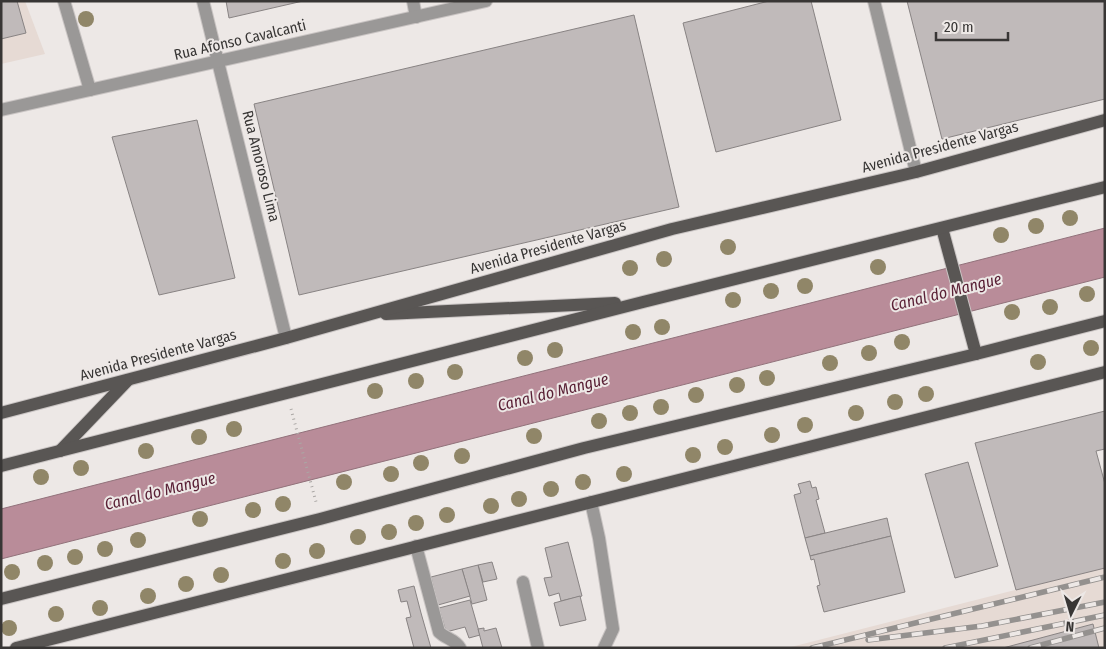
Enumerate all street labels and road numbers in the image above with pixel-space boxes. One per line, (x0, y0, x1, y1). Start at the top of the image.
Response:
street label: Rua Afonso Cavalcanti (172, 16, 308, 64)
street label: Rua Amoroso Lima (238, 108, 284, 224)
street label: Avenida Presidente Vargas (860, 117, 1020, 177)
street label: Avenida Presidente Vargas (468, 216, 628, 278)
street label: Avenida Presidente Vargas (78, 325, 238, 385)

